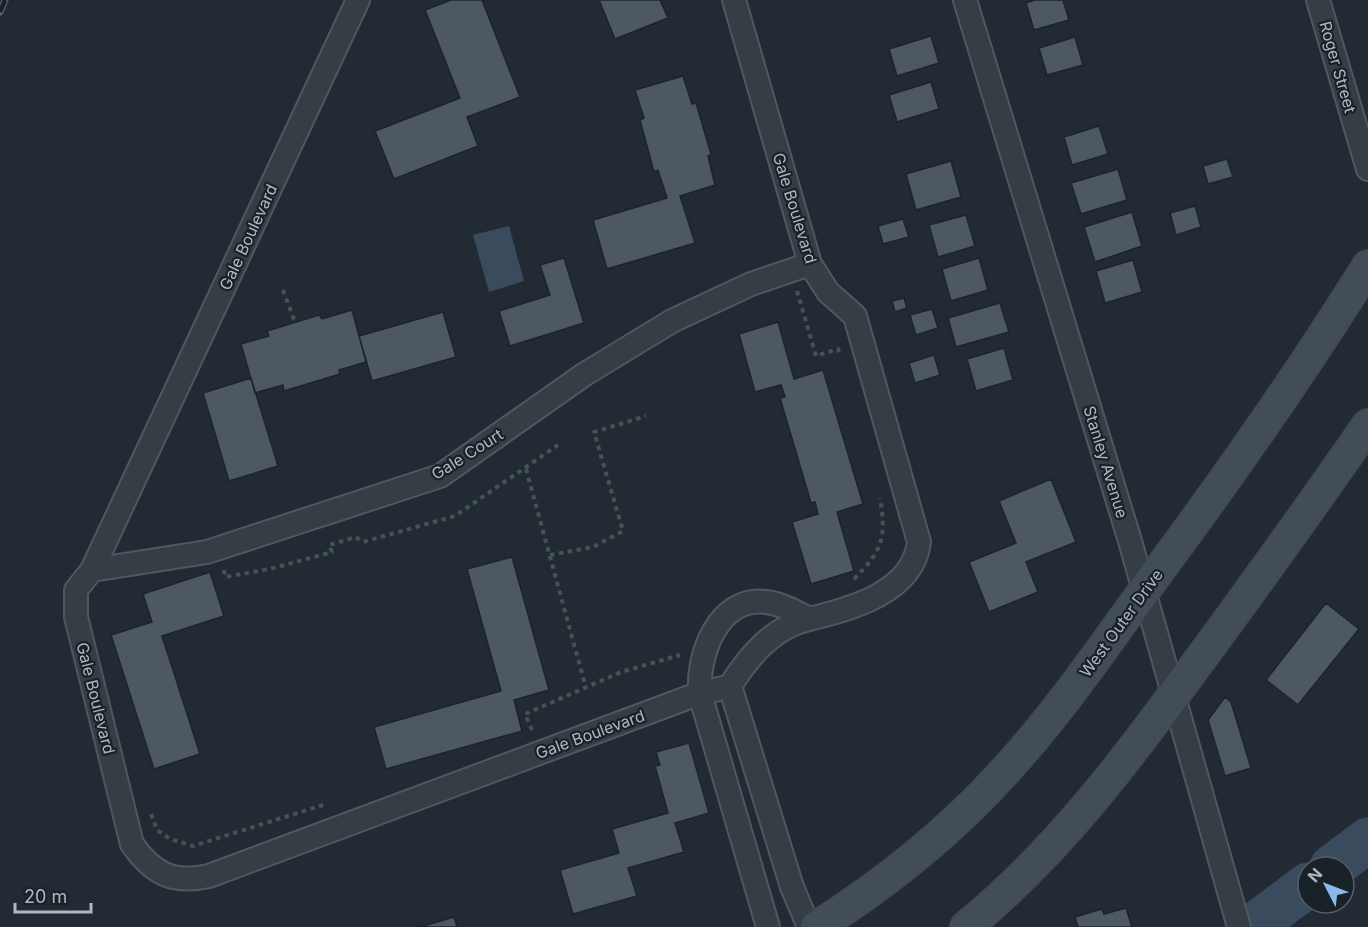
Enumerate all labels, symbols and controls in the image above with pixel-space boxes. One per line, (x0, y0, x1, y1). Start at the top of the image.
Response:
street label: Roger Street (1315, 19, 1361, 115)
street label: Gale Boulevard (769, 150, 821, 266)
street label: Gale Boulevard (215, 181, 281, 293)
street label: Stanley Avenue (1079, 403, 1133, 521)
street label: Gale Court (427, 424, 507, 484)
street label: West Outer Drive (1075, 565, 1167, 681)
street label: Gale Boulevard (72, 640, 120, 756)
street label: Gale Boulevard (533, 705, 647, 763)
north arrow (1296, 855, 1356, 915)
text: N (1303, 864, 1326, 886)
scale bar (15, 876, 92, 914)
text: 20 m (24, 886, 67, 907)

